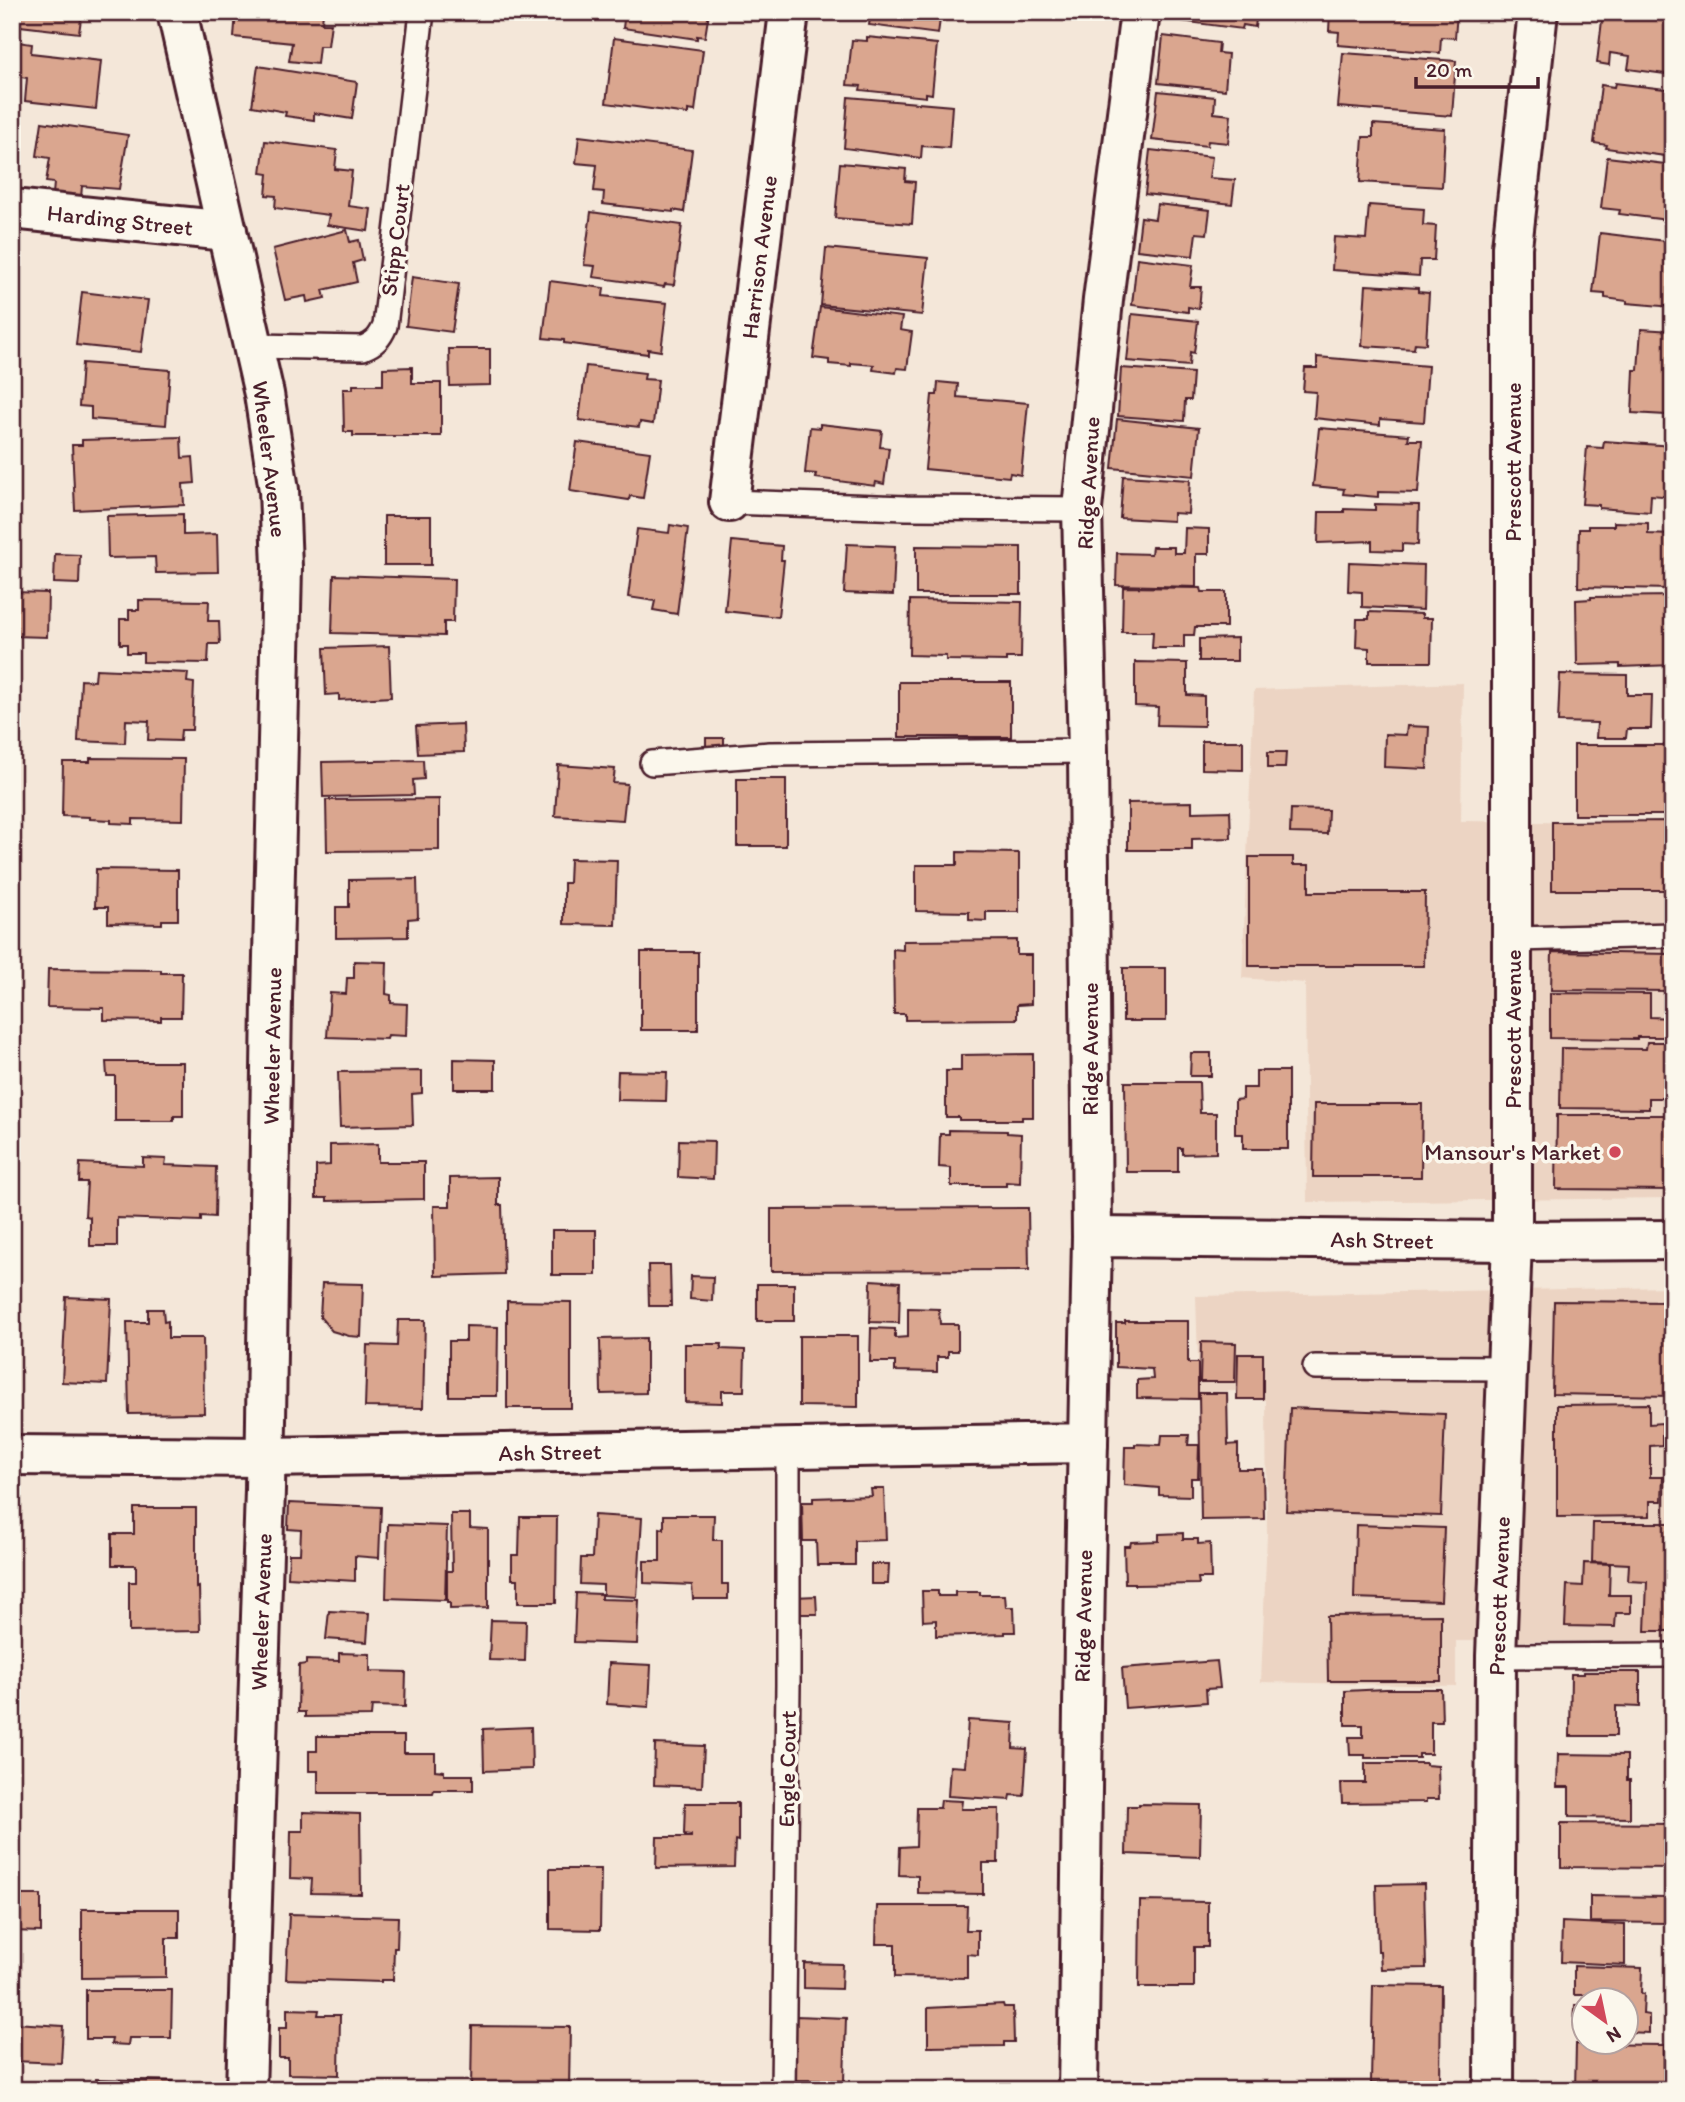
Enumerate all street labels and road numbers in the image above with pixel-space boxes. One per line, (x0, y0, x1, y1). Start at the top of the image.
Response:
street label: Harrison Avenue (735, 173, 783, 341)
street label: Stipp Court (374, 182, 416, 298)
street label: Harding Street (46, 198, 194, 242)
street label: Wheeler Avenue (246, 379, 294, 539)
street label: Prescott Avenue (1499, 382, 1527, 542)
street label: Ridge Avenue (1071, 416, 1105, 550)
street label: Prescott Avenue (1499, 949, 1527, 1109)
street label: Wheeler Avenue (257, 967, 287, 1125)
street label: Ridge Avenue (1076, 982, 1104, 1116)
street label: Ash Street (1330, 1225, 1434, 1255)
street label: Ash Street (498, 1437, 602, 1467)
street label: Prescott Avenue (1482, 1516, 1516, 1676)
street label: Wheeler Avenue (244, 1533, 278, 1691)
street label: Ridge Avenue (1068, 1549, 1098, 1683)
street label: Engle Court (772, 1710, 802, 1828)

